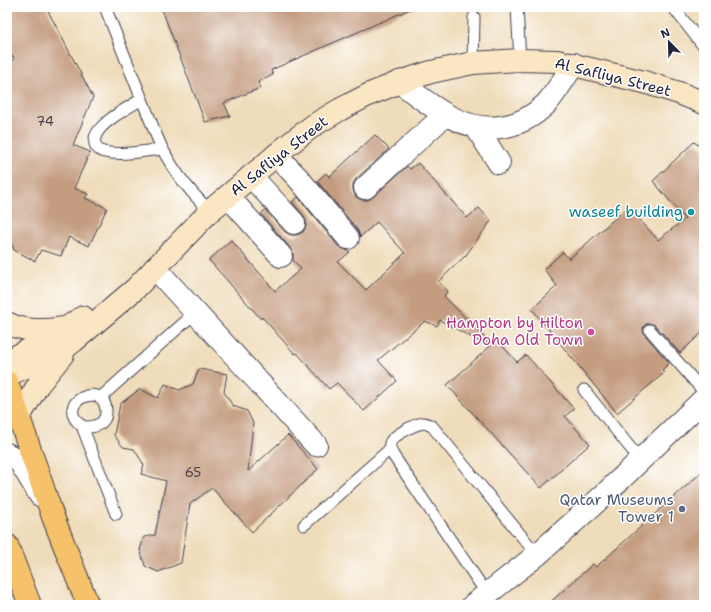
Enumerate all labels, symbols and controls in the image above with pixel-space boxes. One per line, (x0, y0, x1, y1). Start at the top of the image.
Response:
north arrow (649, 22, 689, 62)
text: N (658, 25, 672, 42)
street label: Al Safliya Street (553, 53, 673, 101)
street label: Al Safliya Street (226, 111, 332, 201)
house number: 74 (36, 113, 54, 130)
place label: waseef building (569, 202, 683, 222)
marker: waseef building (686, 207, 696, 217)
place label: Hampton by Hilton Doha Old Town (446, 313, 583, 350)
marker: Hampton by Hilton Doha Old Town (586, 327, 596, 337)
house number: 65 (185, 464, 201, 481)
place label: Qatar Museums Tower 1 (559, 490, 674, 527)
marker: Qatar Museums Tower 1 (677, 504, 687, 514)

